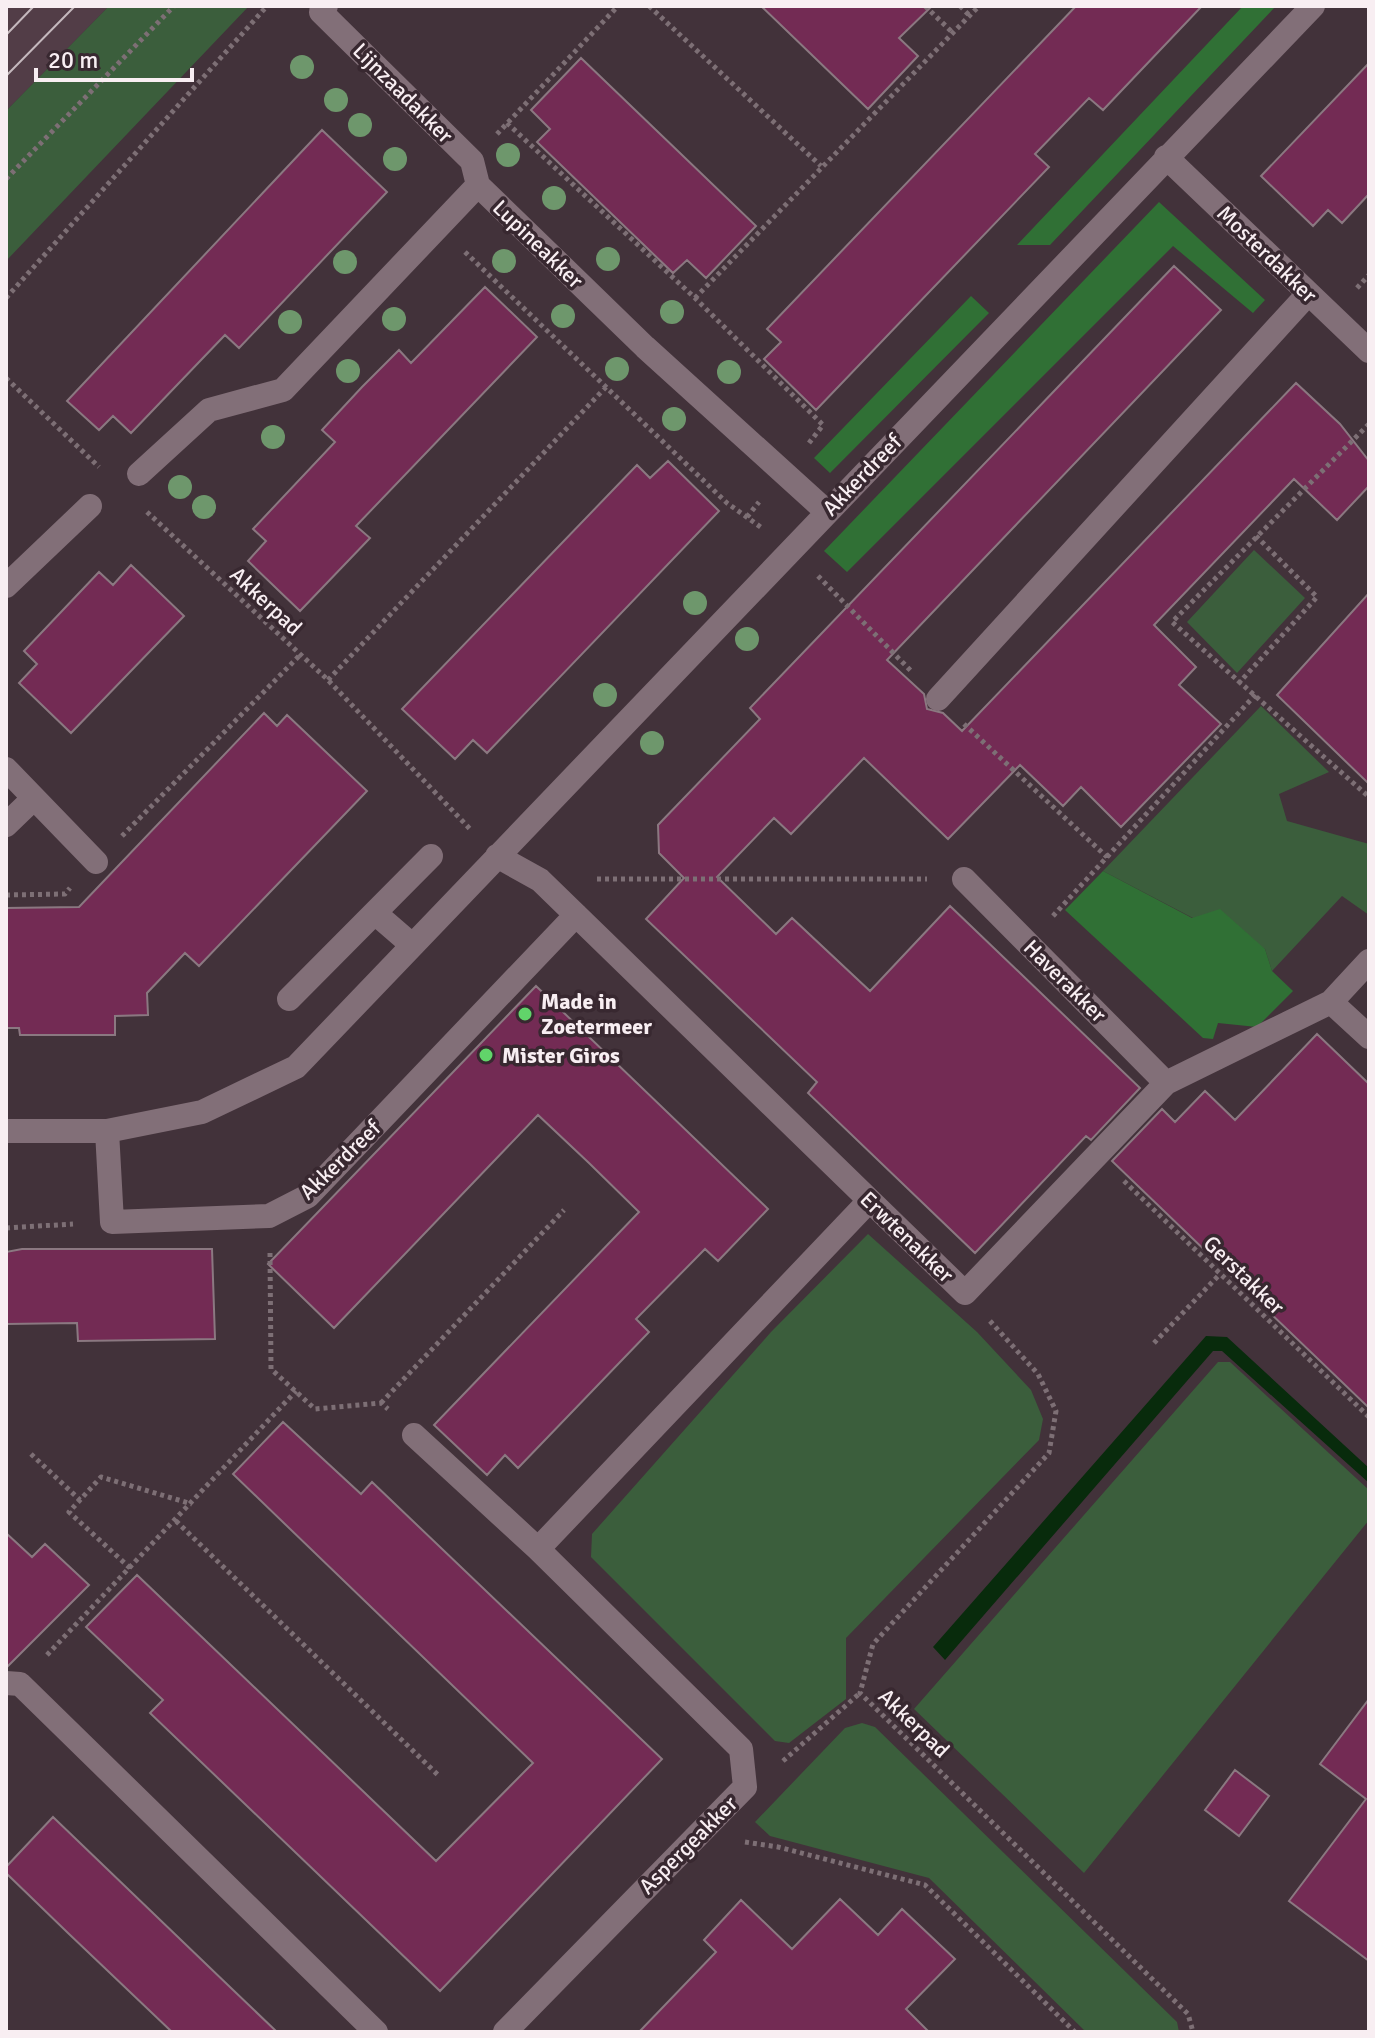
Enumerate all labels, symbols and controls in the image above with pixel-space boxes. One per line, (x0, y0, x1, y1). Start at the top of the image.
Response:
scale bar (36, 32, 192, 82)
street label: Lijnzaadakker (347, 37, 459, 149)
text: 20 m (48, 45, 98, 75)
street label: Lupineakker (487, 194, 589, 294)
street label: Mosterdakker (1211, 200, 1323, 308)
street label: Akkerdreef (817, 428, 909, 521)
street label: Akkerpad (224, 561, 308, 641)
street label: Haverakker (1018, 934, 1112, 1028)
place label: Made in Zoetermeer (541, 988, 652, 1040)
marker: Made in Zoetermeer (516, 1005, 534, 1023)
place label: Mister Giros (502, 1042, 620, 1069)
marker: Mister Giros (477, 1046, 495, 1064)
street label: Akkerdreef (294, 1113, 387, 1205)
street label: Erwtenakker (855, 1186, 959, 1288)
street label: Gerstakker (1198, 1230, 1290, 1320)
street label: Akkerpad (873, 1683, 955, 1763)
street label: Aspergeakker (633, 1790, 743, 1900)

